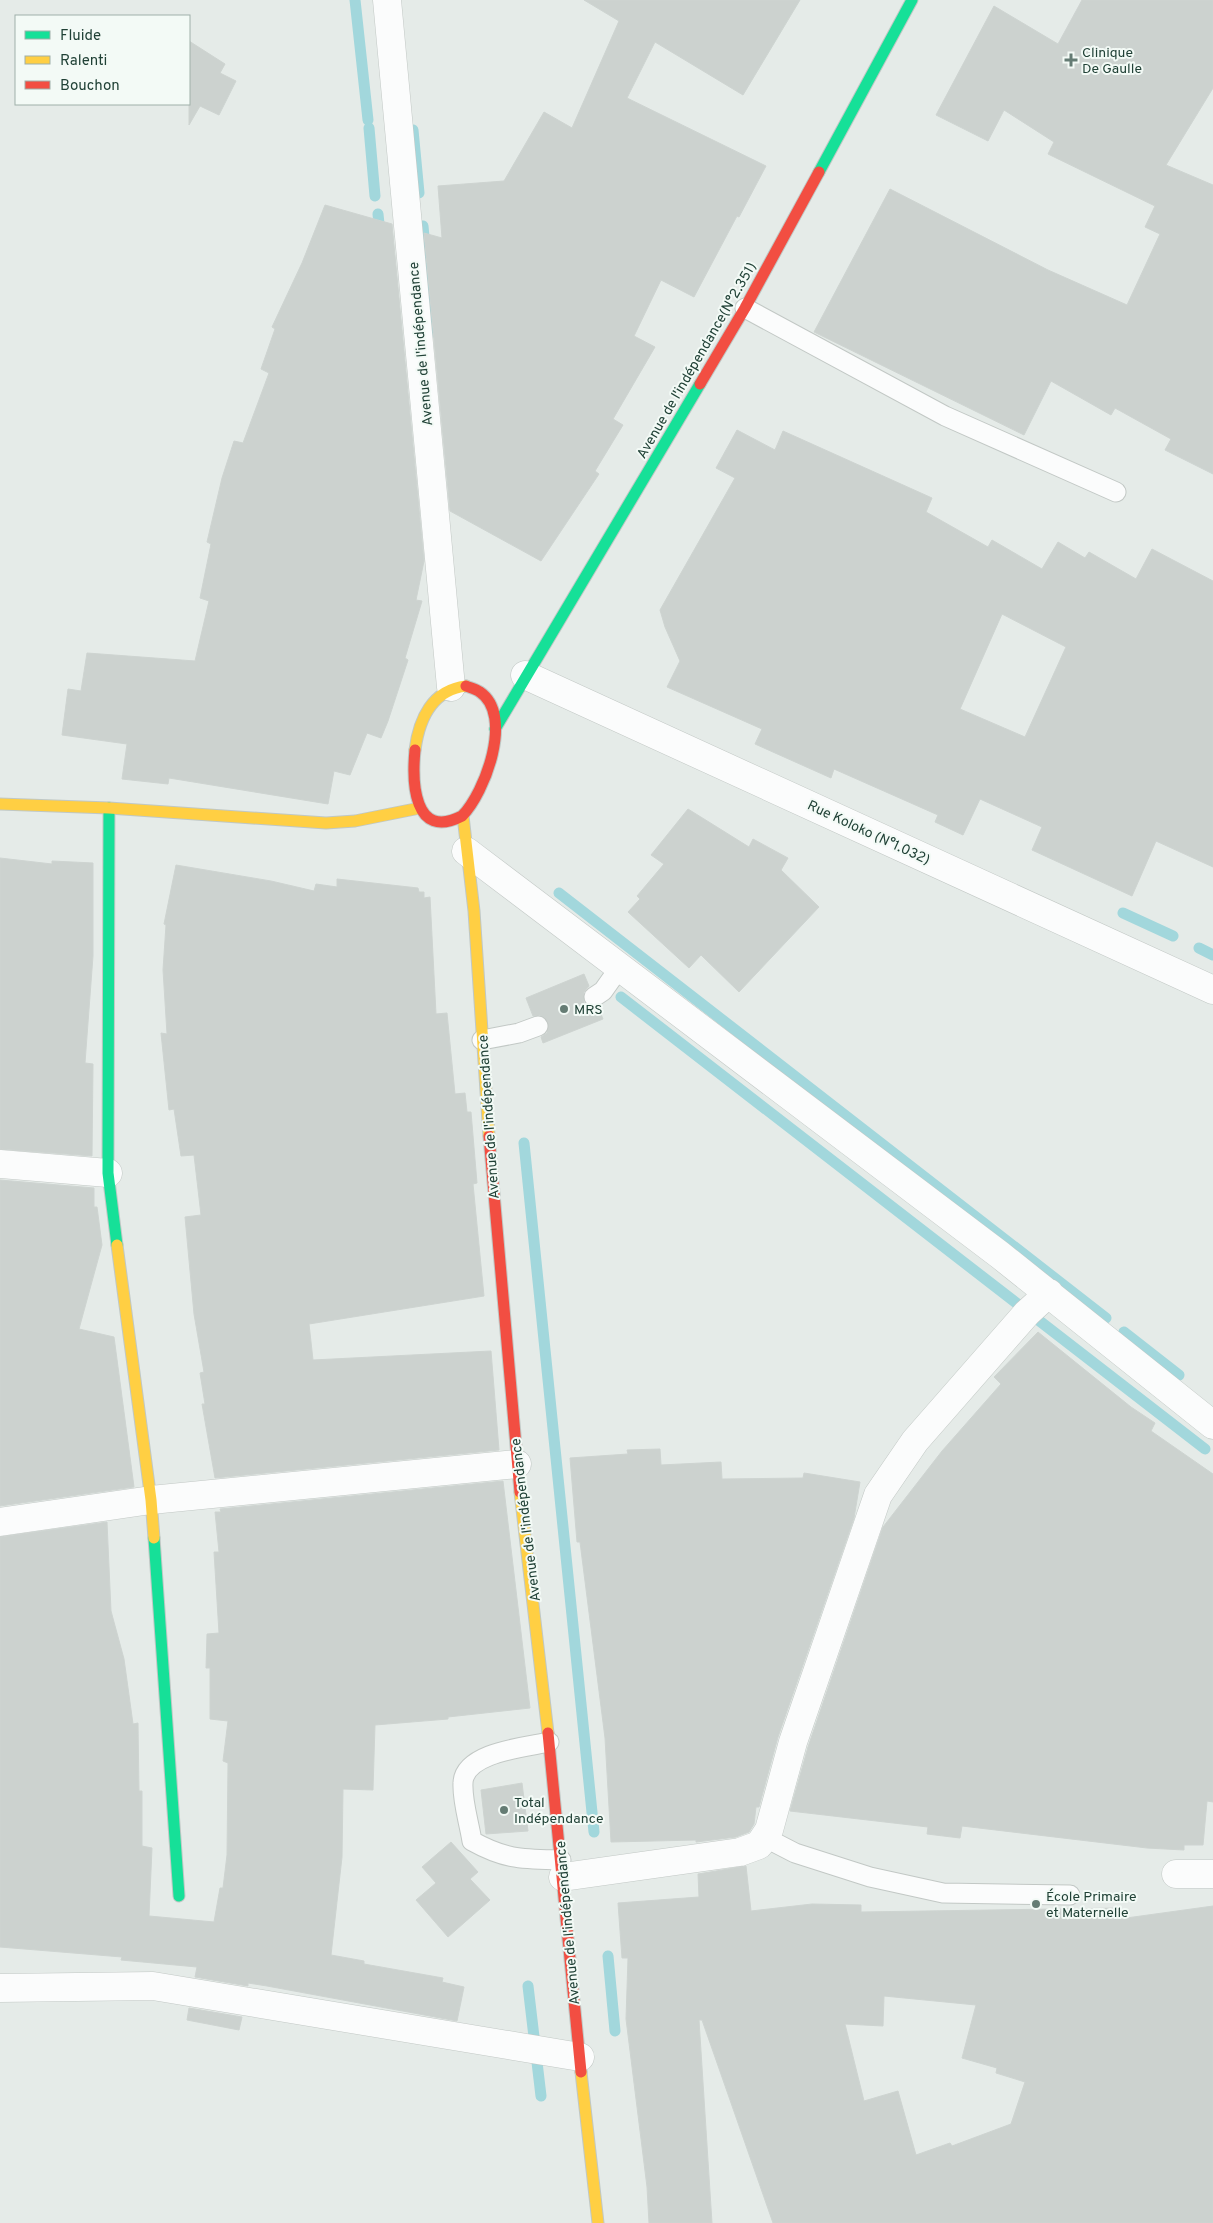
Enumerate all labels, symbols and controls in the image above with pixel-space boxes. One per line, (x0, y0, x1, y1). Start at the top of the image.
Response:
legend (15, 15, 190, 105)
text: Fluide (60, 27, 101, 46)
place label: Clinique De Gaulle (1082, 45, 1142, 78)
text: Ralenti (60, 52, 107, 71)
marker: Clinique De Gaulle (1064, 53, 1078, 67)
text: Bouchon (60, 77, 120, 96)
street label: Avenue de l'indépendance(N°2.351) (634, 260, 761, 462)
street label: Avenue de l'indépendance (406, 261, 437, 427)
street label: Rue Koloko (N°1.032) (804, 797, 932, 869)
place label: MRS (574, 1002, 603, 1019)
marker: MRS (558, 1003, 570, 1015)
street label: Avenue de l'indépendance (475, 1034, 504, 1200)
street label: Avenue de l'indépendance (508, 1437, 545, 1603)
place label: Total Indépendance (514, 1795, 604, 1828)
marker: Total Indépendance (498, 1804, 510, 1816)
street label: Avenue de l'indépendance (553, 1840, 584, 2006)
place label: École Primaire et Maternelle (1046, 1888, 1137, 1922)
marker: École Primaire et Maternelle (1030, 1898, 1042, 1910)

